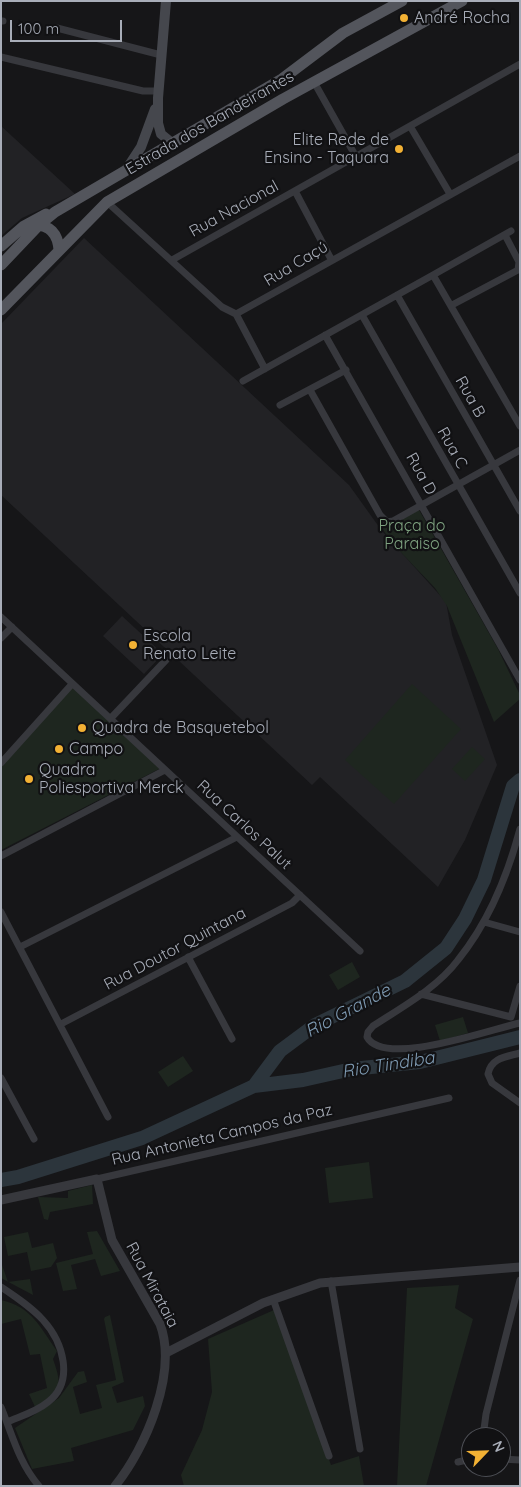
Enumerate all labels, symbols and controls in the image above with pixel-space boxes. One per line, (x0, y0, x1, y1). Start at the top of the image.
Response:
place label: André Rocha (414, 8, 510, 28)
scale bar (12, 10, 125, 42)
marker: André Rocha (398, 12, 410, 24)
text: 100 m (18, 19, 59, 38)
street label: Estrada dos Bandeirantes (122, 67, 298, 179)
place label: Elite Rede de Ensino - Taquara (264, 130, 389, 168)
marker: Elite Rede de Ensino - Taquara (393, 143, 405, 155)
street label: Rua Nacional (186, 177, 282, 241)
street label: Rua Caçú (261, 237, 331, 291)
street label: Rua B (451, 373, 489, 421)
street label: Rua C (433, 424, 471, 472)
street label: Rua D (402, 450, 440, 498)
park label: Praça do Paraiso (379, 516, 445, 554)
place label: Escola Renato Leite (143, 626, 236, 664)
marker: Escola Renato Leite (127, 639, 139, 651)
place label: Quadra de Basquetebol (92, 718, 269, 738)
marker: Quadra de Basquetebol (76, 722, 88, 734)
place label: Campo (69, 739, 123, 759)
marker: Campo (53, 743, 65, 755)
place label: Quadra Poliesportiva Merck (39, 760, 183, 798)
marker: Quadra Poliesportiva Merck (23, 773, 35, 785)
street label: Rua Carlos Palut (193, 776, 295, 874)
street label: Rua Doutor Quintana (101, 903, 249, 995)
water label: Rio Grande (302, 980, 394, 1042)
water label: Rio Tindiba (340, 1047, 436, 1083)
street label: Rua Antonieta Campos da Paz (110, 1100, 334, 1170)
street label: Rua Mirataia (121, 1239, 183, 1331)
north arrow (461, 1427, 511, 1477)
text: N (488, 1438, 509, 1455)

